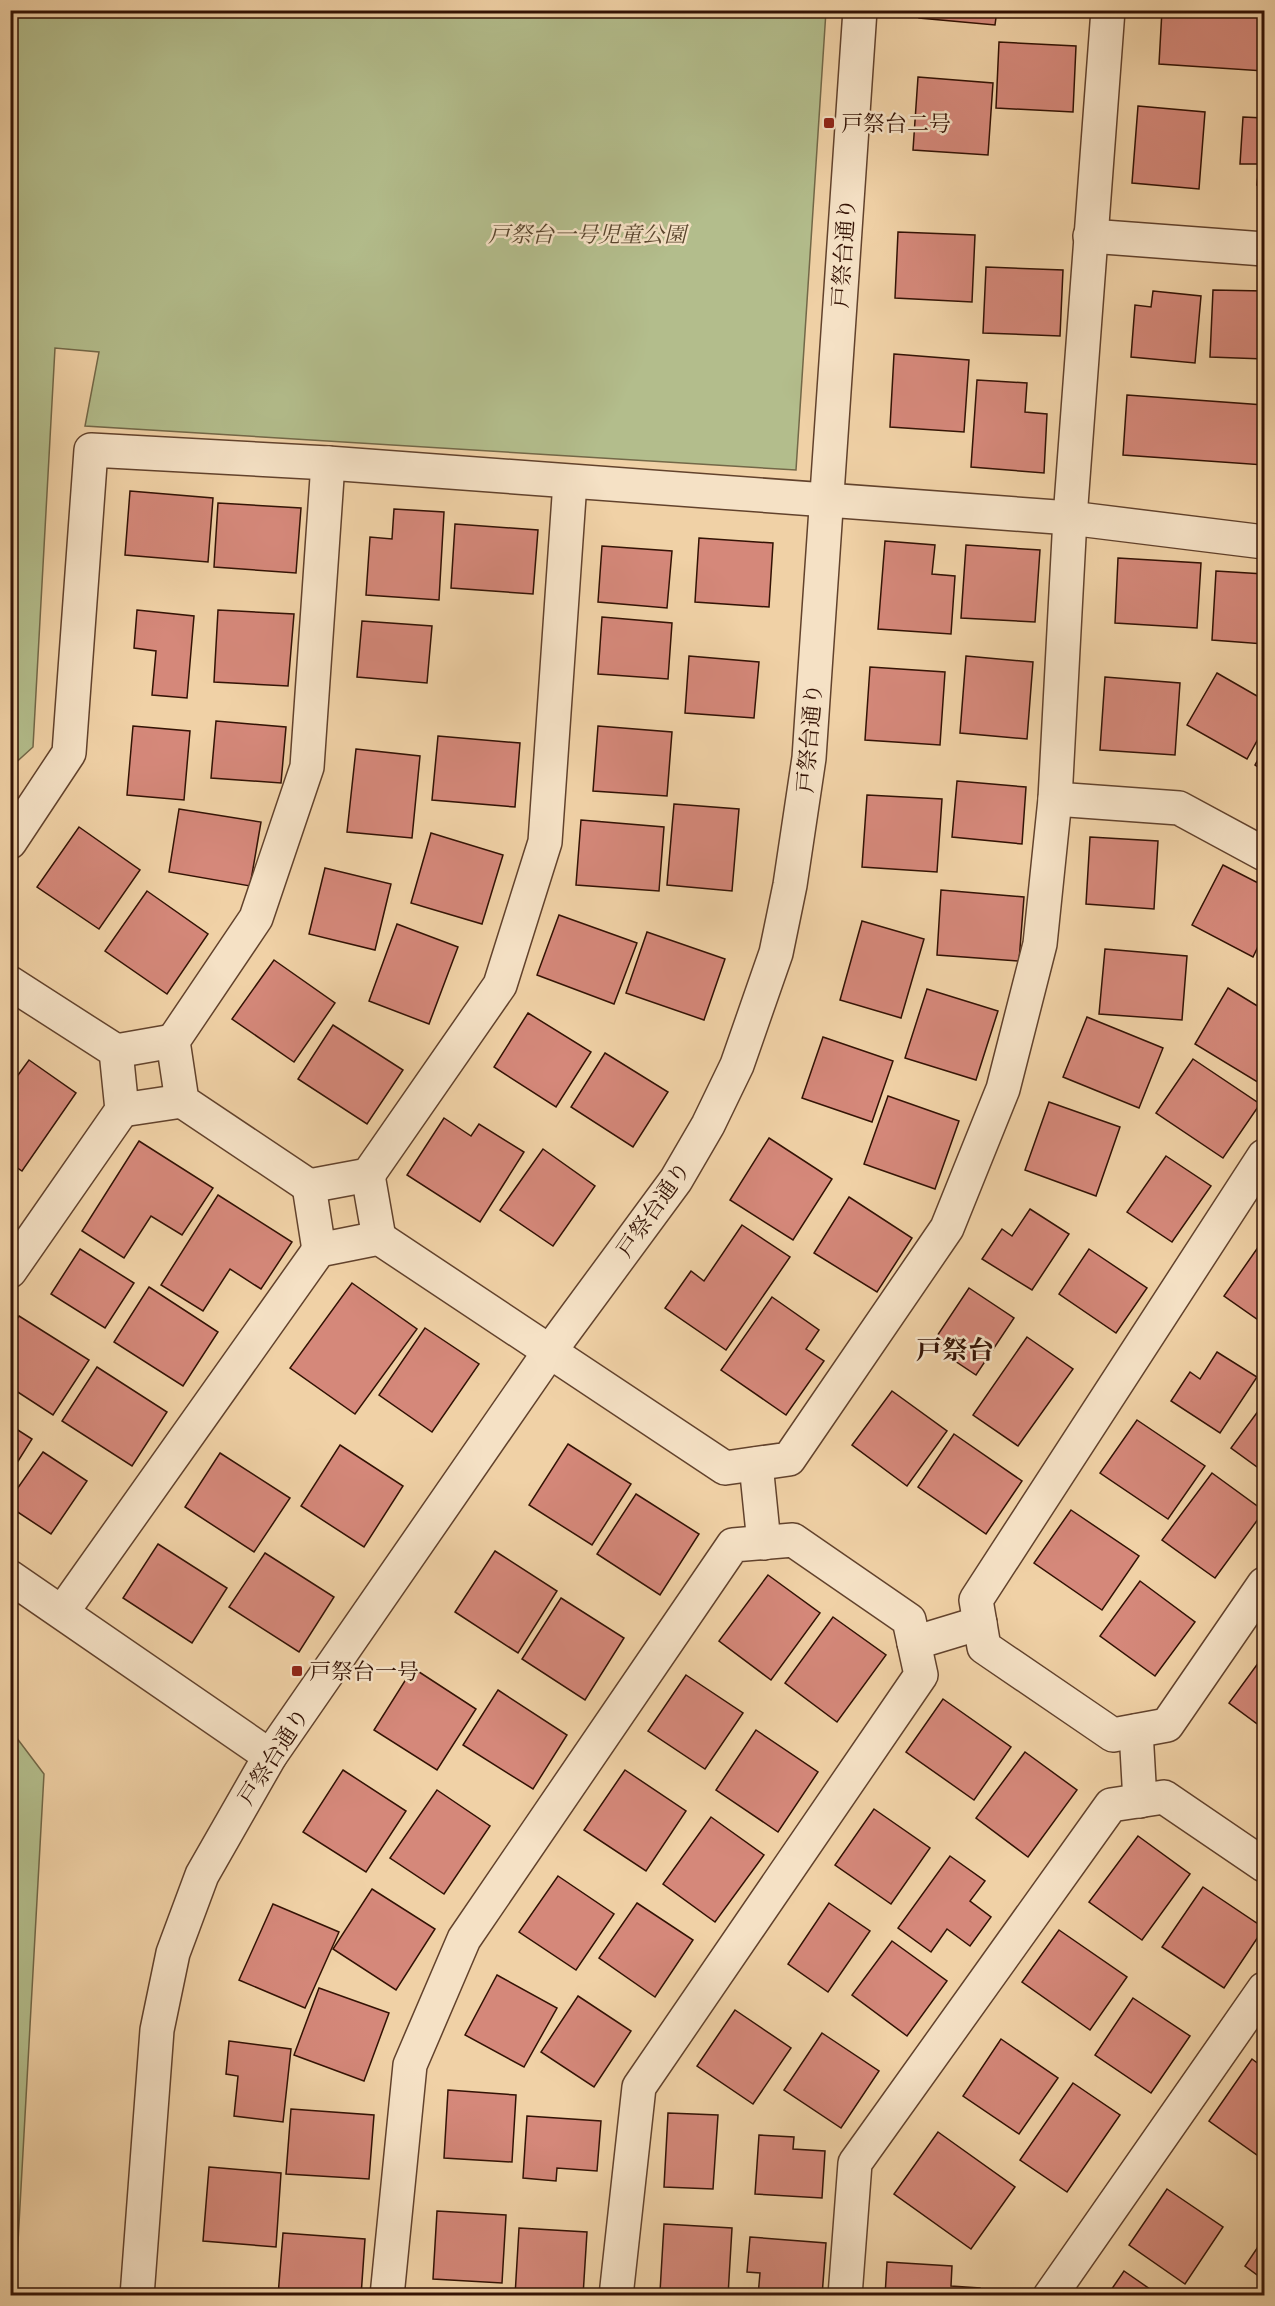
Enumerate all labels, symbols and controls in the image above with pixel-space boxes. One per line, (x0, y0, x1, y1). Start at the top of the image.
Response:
place label: 戸祭台二号 (841, 111, 951, 137)
marker: 戸祭台二号 (822, 116, 836, 130)
street label: 戸祭台通り (827, 197, 861, 309)
park label: 戸祭台一号児童公園 (488, 222, 689, 248)
street label: 戸祭台通り (792, 682, 828, 794)
street label: 戸祭台通り (612, 1157, 696, 1262)
district label: 戸祭台 (916, 1335, 994, 1366)
place label: 戸祭台一号 (309, 1659, 419, 1685)
marker: 戸祭台一号 (290, 1664, 304, 1678)
street label: 戸祭台通り (233, 1703, 315, 1810)

